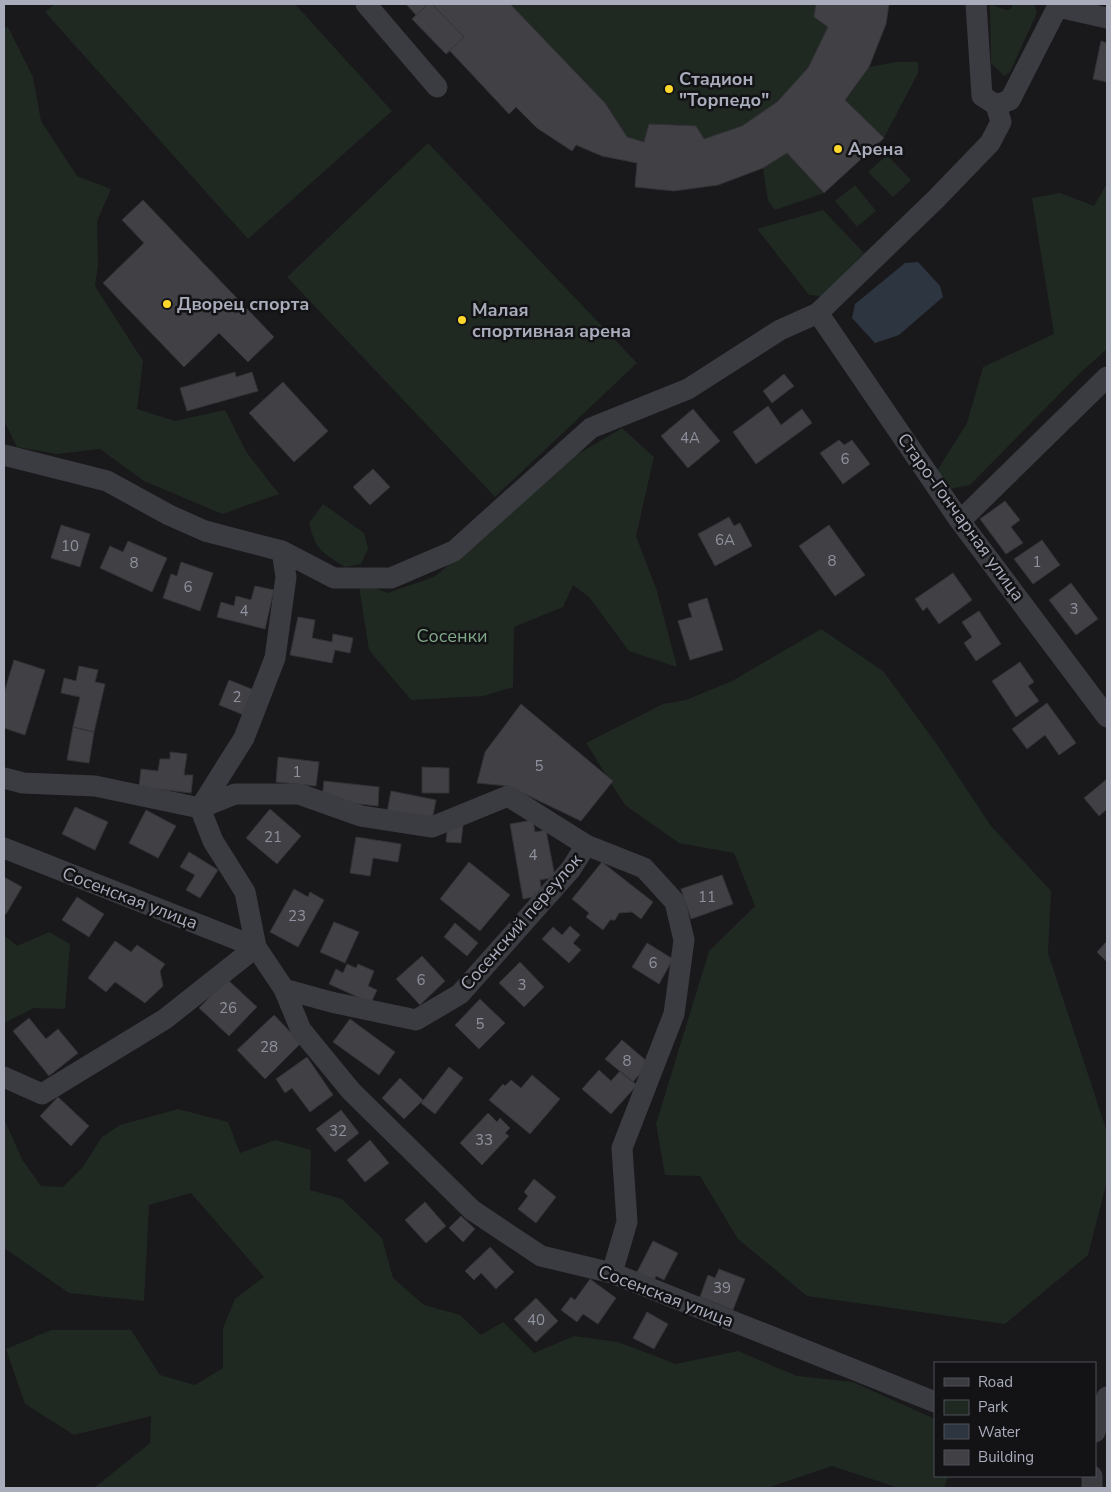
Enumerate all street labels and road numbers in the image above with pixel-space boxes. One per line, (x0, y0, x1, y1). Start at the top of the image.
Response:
street label: Старо-Гончарная улица (892, 428, 1030, 606)
street label: Сосенский переулок (455, 848, 587, 996)
street label: Сосенская улица (59, 861, 201, 935)
street label: Сосенская улица (595, 1259, 737, 1333)

